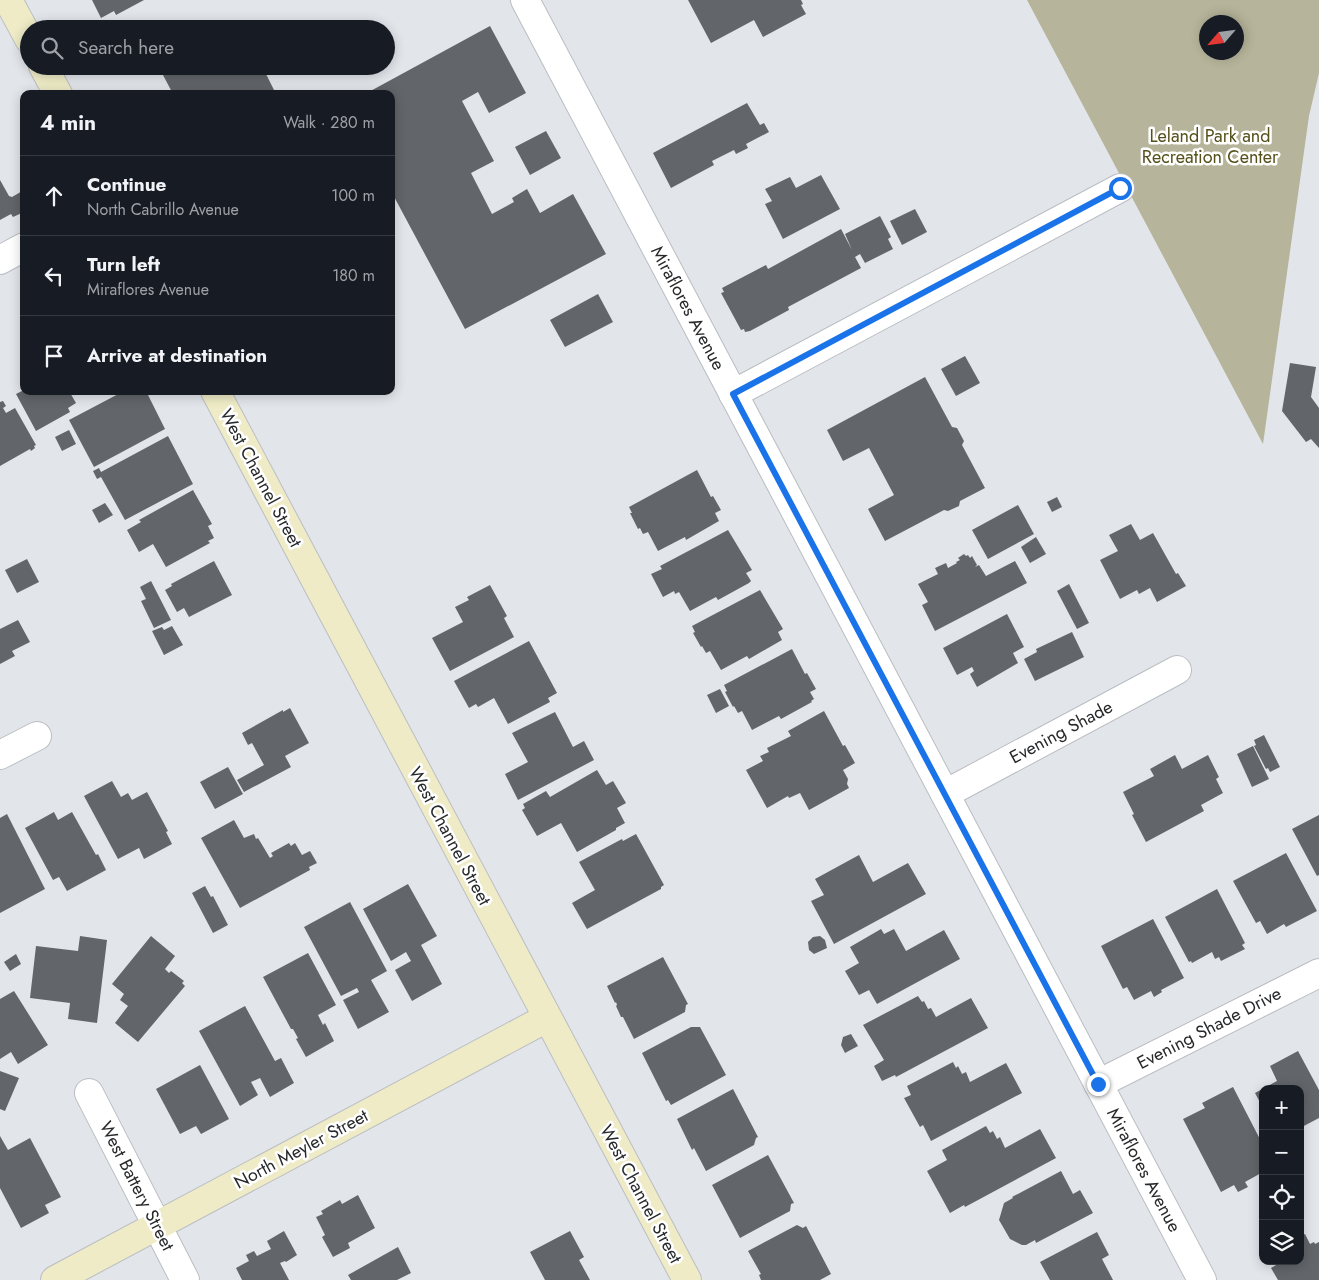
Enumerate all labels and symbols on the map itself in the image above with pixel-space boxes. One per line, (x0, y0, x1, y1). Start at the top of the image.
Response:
north arrow (1199, 15, 1244, 60)
park label: Leland Park and Recreation Center (1142, 123, 1279, 170)
route start (1109, 177, 1132, 200)
street label: Miraflores Avenue (644, 241, 732, 375)
street label: West Channel Street (213, 404, 309, 553)
street label: Evening Shade (1005, 694, 1117, 770)
street label: West Channel Street (402, 762, 498, 911)
street label: Evening Shade Drive (1132, 980, 1286, 1076)
route end (1087, 1073, 1110, 1096)
street label: North Meyler Street (229, 1102, 373, 1195)
street label: Miraflores Avenue (1100, 1103, 1188, 1237)
street label: West Battery Street (93, 1117, 181, 1256)
street label: West Channel Street (593, 1120, 689, 1269)

